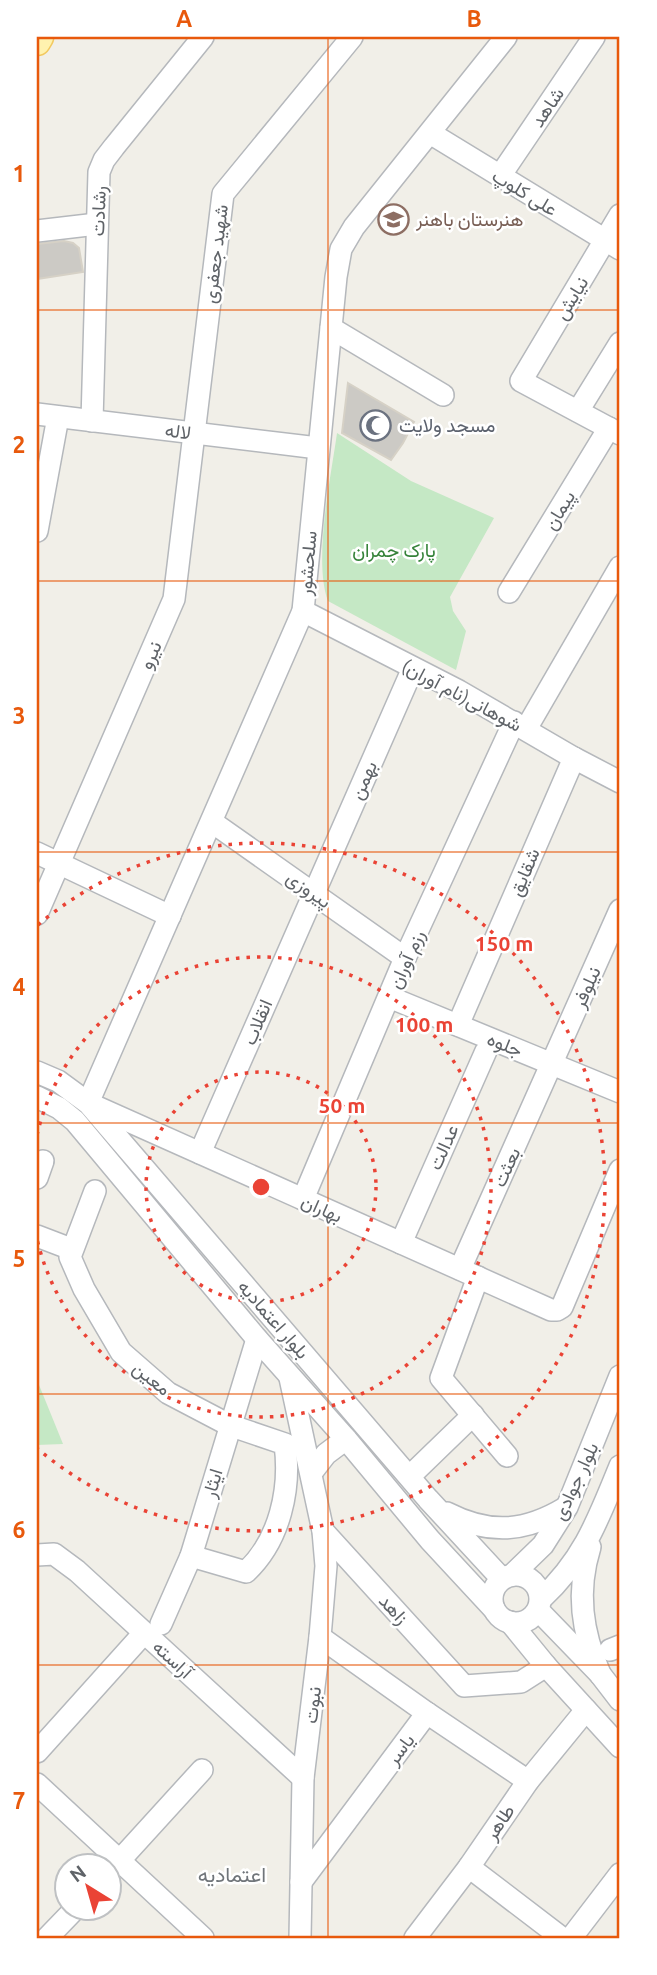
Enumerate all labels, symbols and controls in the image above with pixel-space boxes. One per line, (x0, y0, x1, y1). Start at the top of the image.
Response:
text: A (176, 6, 192, 31)
text: B (466, 6, 482, 31)
street label: شاهد (526, 83, 568, 131)
text: 1 (13, 161, 25, 186)
street label: علی کلوپ (487, 164, 562, 223)
street label: رشادت (86, 185, 111, 237)
school or university icon: هنرستان باهنر (376, 202, 410, 236)
street label: شهید جعفری (198, 203, 233, 305)
place label: هنرستان باهنر (415, 208, 523, 231)
street label: نیایش (550, 272, 593, 324)
mosque icon: مسجد ولایت (359, 408, 393, 442)
place label: مسجد ولایت (399, 414, 495, 437)
street label: لاله (164, 418, 192, 444)
text: 2 (13, 432, 25, 457)
street label: پیمان (539, 486, 582, 535)
street label: سلحشور (293, 530, 322, 597)
park label: پارک چمران (352, 539, 436, 564)
street label: نیرو (134, 638, 167, 673)
street label: شوهانی(نام آوران) (397, 654, 526, 738)
text: 3 (13, 703, 25, 728)
street label: بهمن (345, 757, 382, 803)
street label: شقایق (504, 845, 545, 900)
street label: پیروزی (281, 866, 336, 915)
street label: رزم آوران (383, 926, 431, 993)
text: 150 m (475, 931, 533, 955)
street label: نیلوفر (567, 963, 606, 1012)
text: 4 (13, 974, 26, 999)
street label: انقلاب (238, 996, 277, 1048)
text: 100 m (395, 1012, 453, 1036)
street label: جلوه (484, 1027, 526, 1062)
text: 50 m (319, 1093, 365, 1117)
street label: عدالت (423, 1121, 463, 1173)
street label: بعثت (488, 1144, 525, 1191)
centre of rings (249, 1175, 273, 1199)
street label: بهاران (298, 1189, 346, 1228)
text: 5 (13, 1246, 25, 1271)
street label: بلوار اعتمادیه (233, 1275, 314, 1364)
street label: معین (128, 1356, 175, 1401)
street label: بلوار جوادی (547, 1439, 604, 1524)
street label: ایثار (197, 1466, 228, 1501)
text: 6 (13, 1517, 26, 1542)
street label: زاهد (374, 1589, 413, 1629)
street label: آراسته (148, 1635, 199, 1685)
street label: نبوت (299, 1685, 326, 1725)
street label: یاسر (381, 1729, 420, 1770)
text: 7 (13, 1788, 25, 1813)
street label: طاهر (479, 1800, 520, 1845)
north arrow (52, 1853, 122, 1923)
text: N (65, 1860, 90, 1886)
district label: اعتمادیه (198, 1862, 266, 1887)

